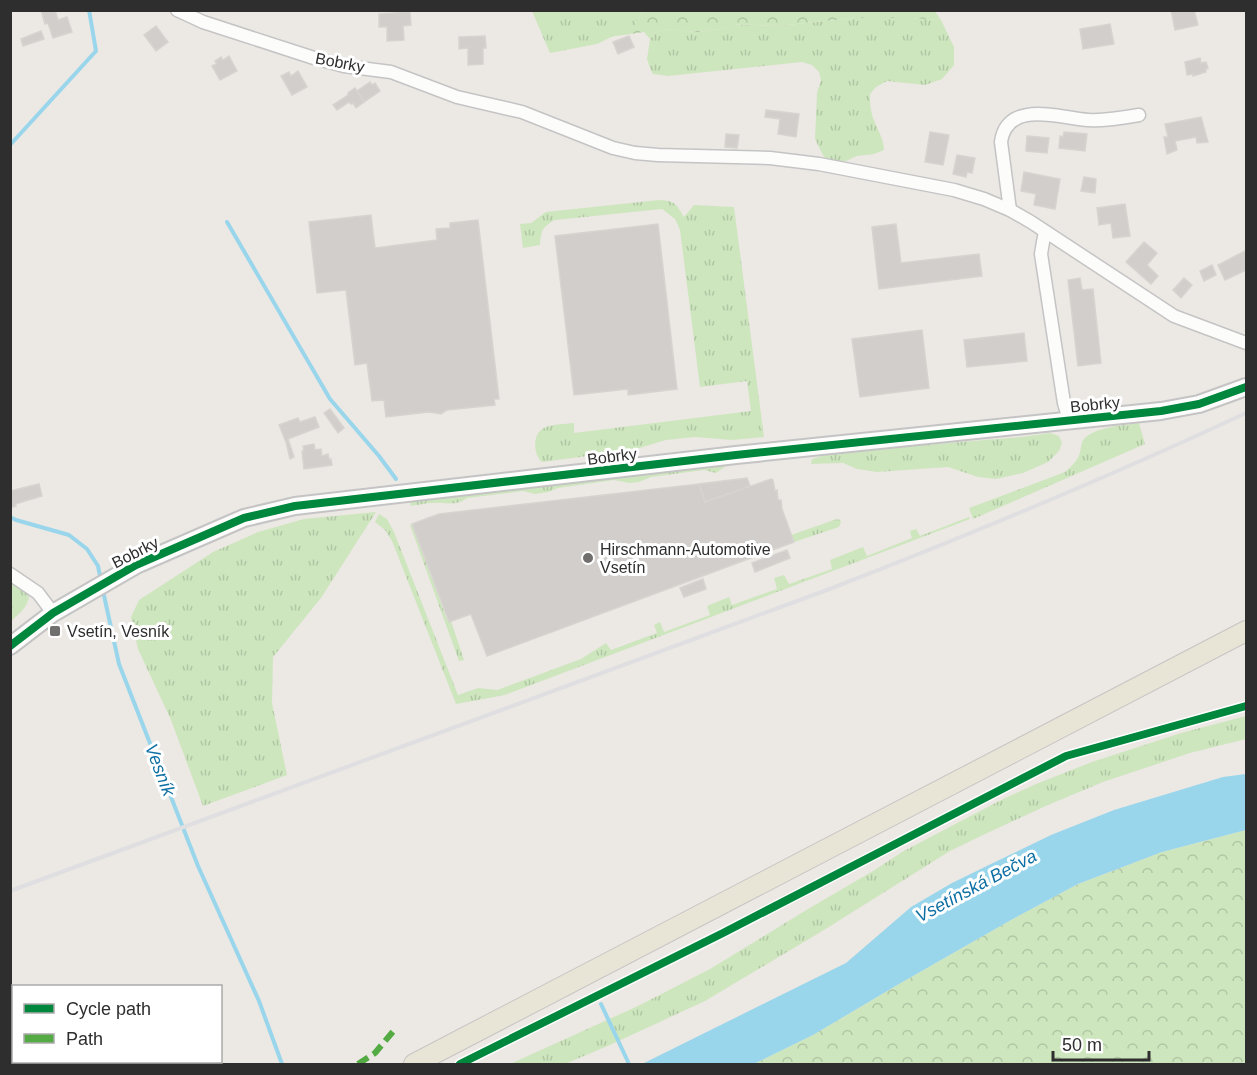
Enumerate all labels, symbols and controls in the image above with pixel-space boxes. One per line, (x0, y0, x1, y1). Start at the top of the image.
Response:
street label: Bobrky (314, 49, 366, 76)
street label: Bobrky (1069, 393, 1121, 416)
street label: Bobrky (586, 445, 638, 468)
street label: Bobrky (109, 534, 161, 571)
place label: Hirschmann-Automotive Vsetín (600, 541, 771, 576)
marker: Hirschmann-Automotive Vsetín (581, 551, 595, 565)
place label: Vsetín, Vesník (67, 623, 170, 640)
marker: Vsetín, Vesník (48, 624, 62, 638)
water label: Vesník (141, 741, 179, 800)
water label: Vsetínská Bečva (912, 846, 1040, 926)
legend (12, 985, 222, 1063)
text: Cycle path (66, 999, 151, 1019)
scale bar (1053, 1024, 1149, 1062)
text: Path (66, 1029, 103, 1049)
text: 50 m (1062, 1035, 1102, 1055)

